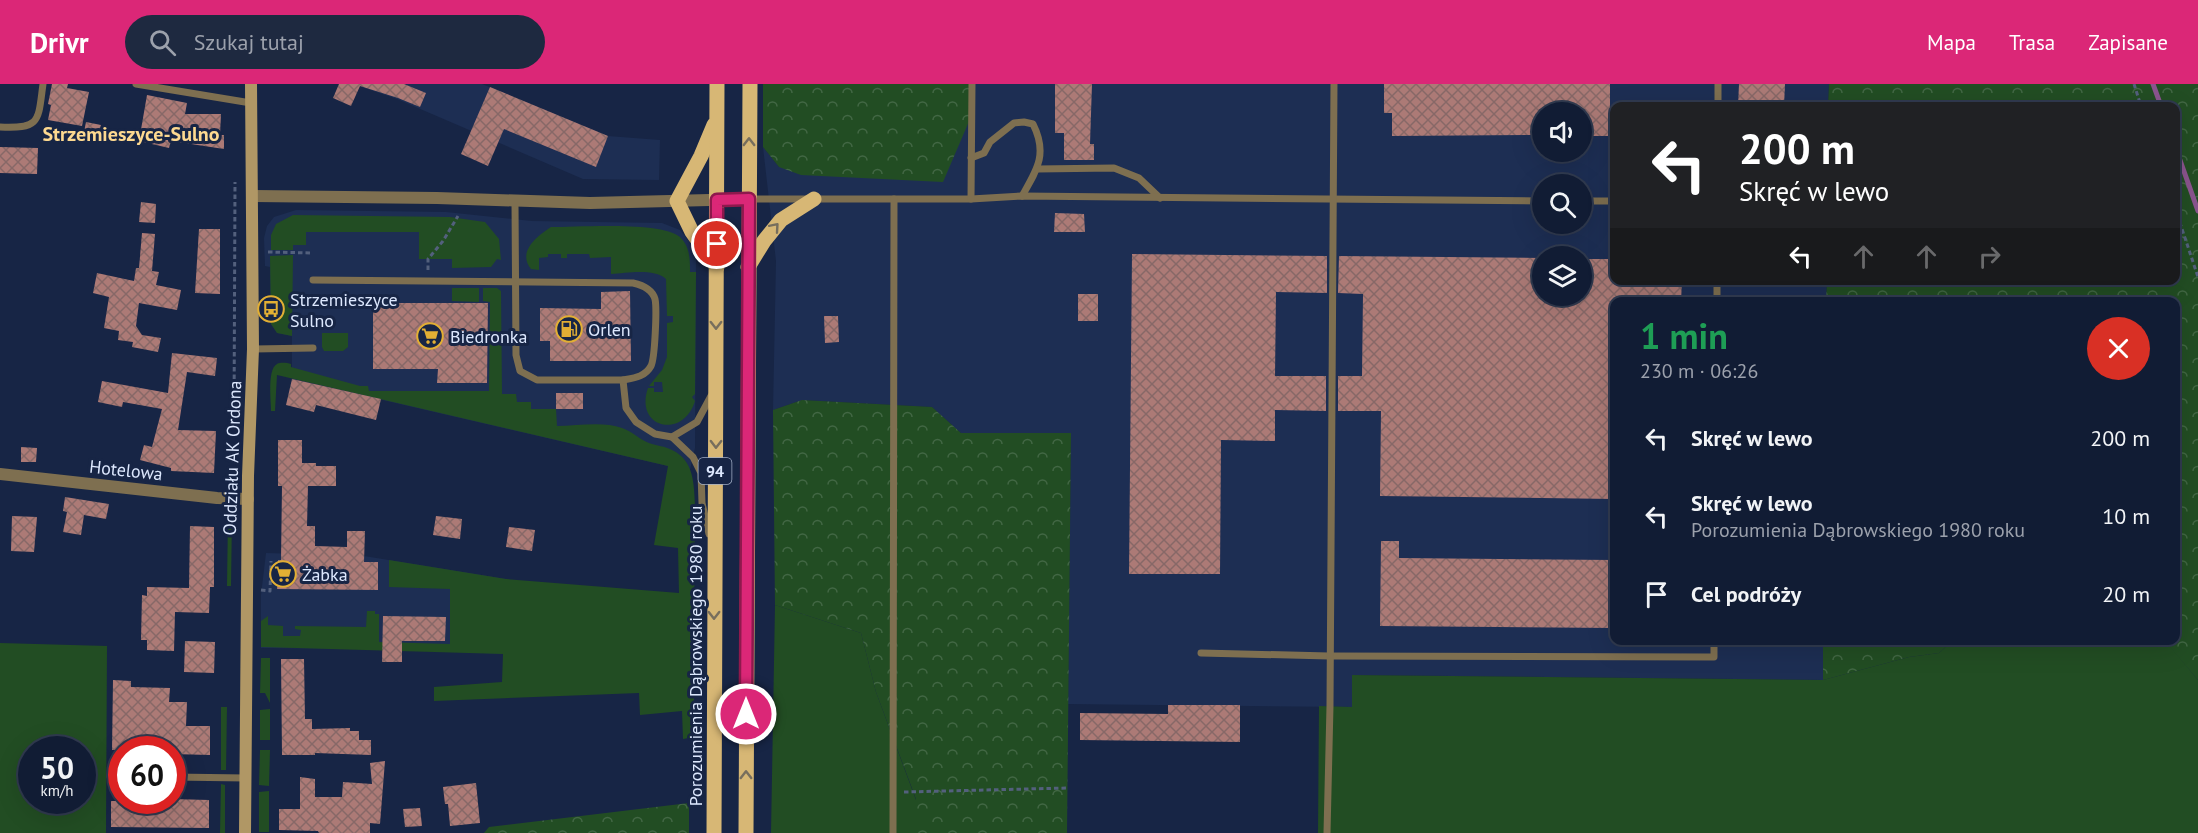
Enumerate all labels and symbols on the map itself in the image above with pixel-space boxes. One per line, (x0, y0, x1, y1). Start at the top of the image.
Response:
district label: Strzemieszyce-Sulno (43, 121, 220, 147)
one-way arrow (743, 137, 755, 146)
pin (691, 218, 742, 269)
one-way arrow (768, 223, 779, 234)
place label: Strzemieszyce Sulno (290, 288, 398, 332)
bus stop icon: Strzemieszyce Sulno (256, 294, 286, 324)
fuel station icon: Orlen (554, 314, 584, 344)
place label: Orlen (588, 318, 631, 341)
supermarket icon: Biedronka (415, 321, 445, 351)
one-way arrow (710, 321, 722, 330)
place label: Biedronka (450, 325, 527, 348)
street label: Oddziału AK Ordona (218, 380, 246, 536)
one-way arrow (709, 440, 722, 449)
street label: Hotelowa (88, 455, 164, 485)
road number: 94 (698, 458, 732, 484)
street label: Porozumienia Dąbrowskiego 1980 roku (684, 506, 707, 806)
supermarket icon: Żabka (268, 559, 298, 589)
place label: Żabka (302, 563, 348, 586)
one-way arrow (708, 611, 720, 620)
position arrow (714, 682, 778, 746)
speed limit sign: 60 (108, 736, 186, 814)
one-way arrow (740, 770, 752, 779)

